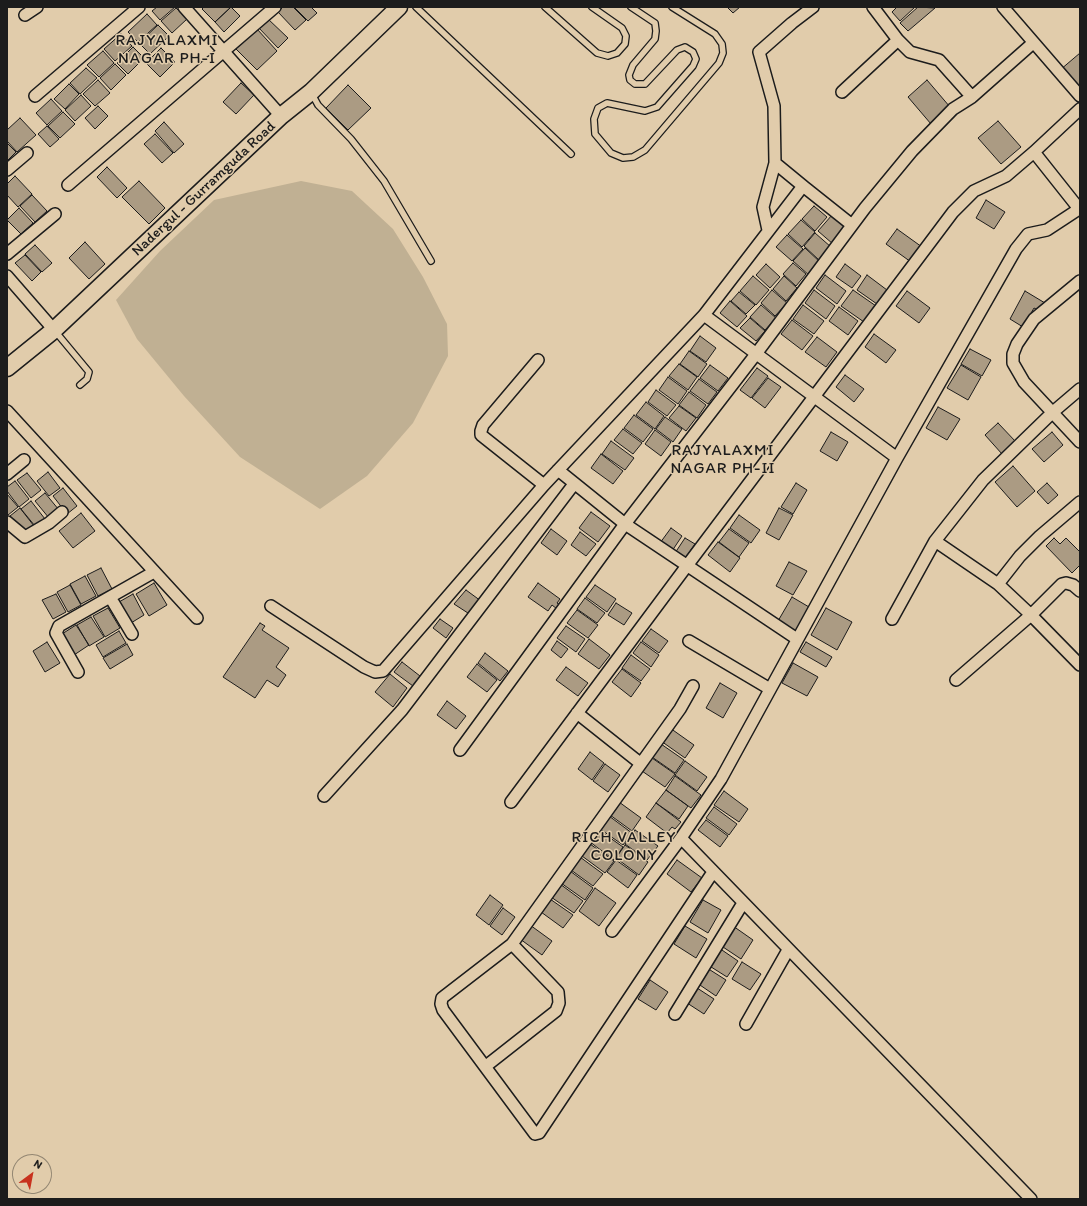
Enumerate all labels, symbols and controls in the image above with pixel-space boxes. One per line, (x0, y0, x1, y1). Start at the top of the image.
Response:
district label: RAJYALAXMI NAGAR PH-I (115, 31, 219, 69)
street label: Nadergul - Gurramguda Road (128, 118, 280, 260)
district label: RAJYALAXMI NAGAR PH-II (671, 441, 775, 479)
district label: RICH VALLEY COLONY (571, 828, 677, 866)
north arrow (12, 1154, 52, 1194)
text: N (31, 1157, 45, 1172)

